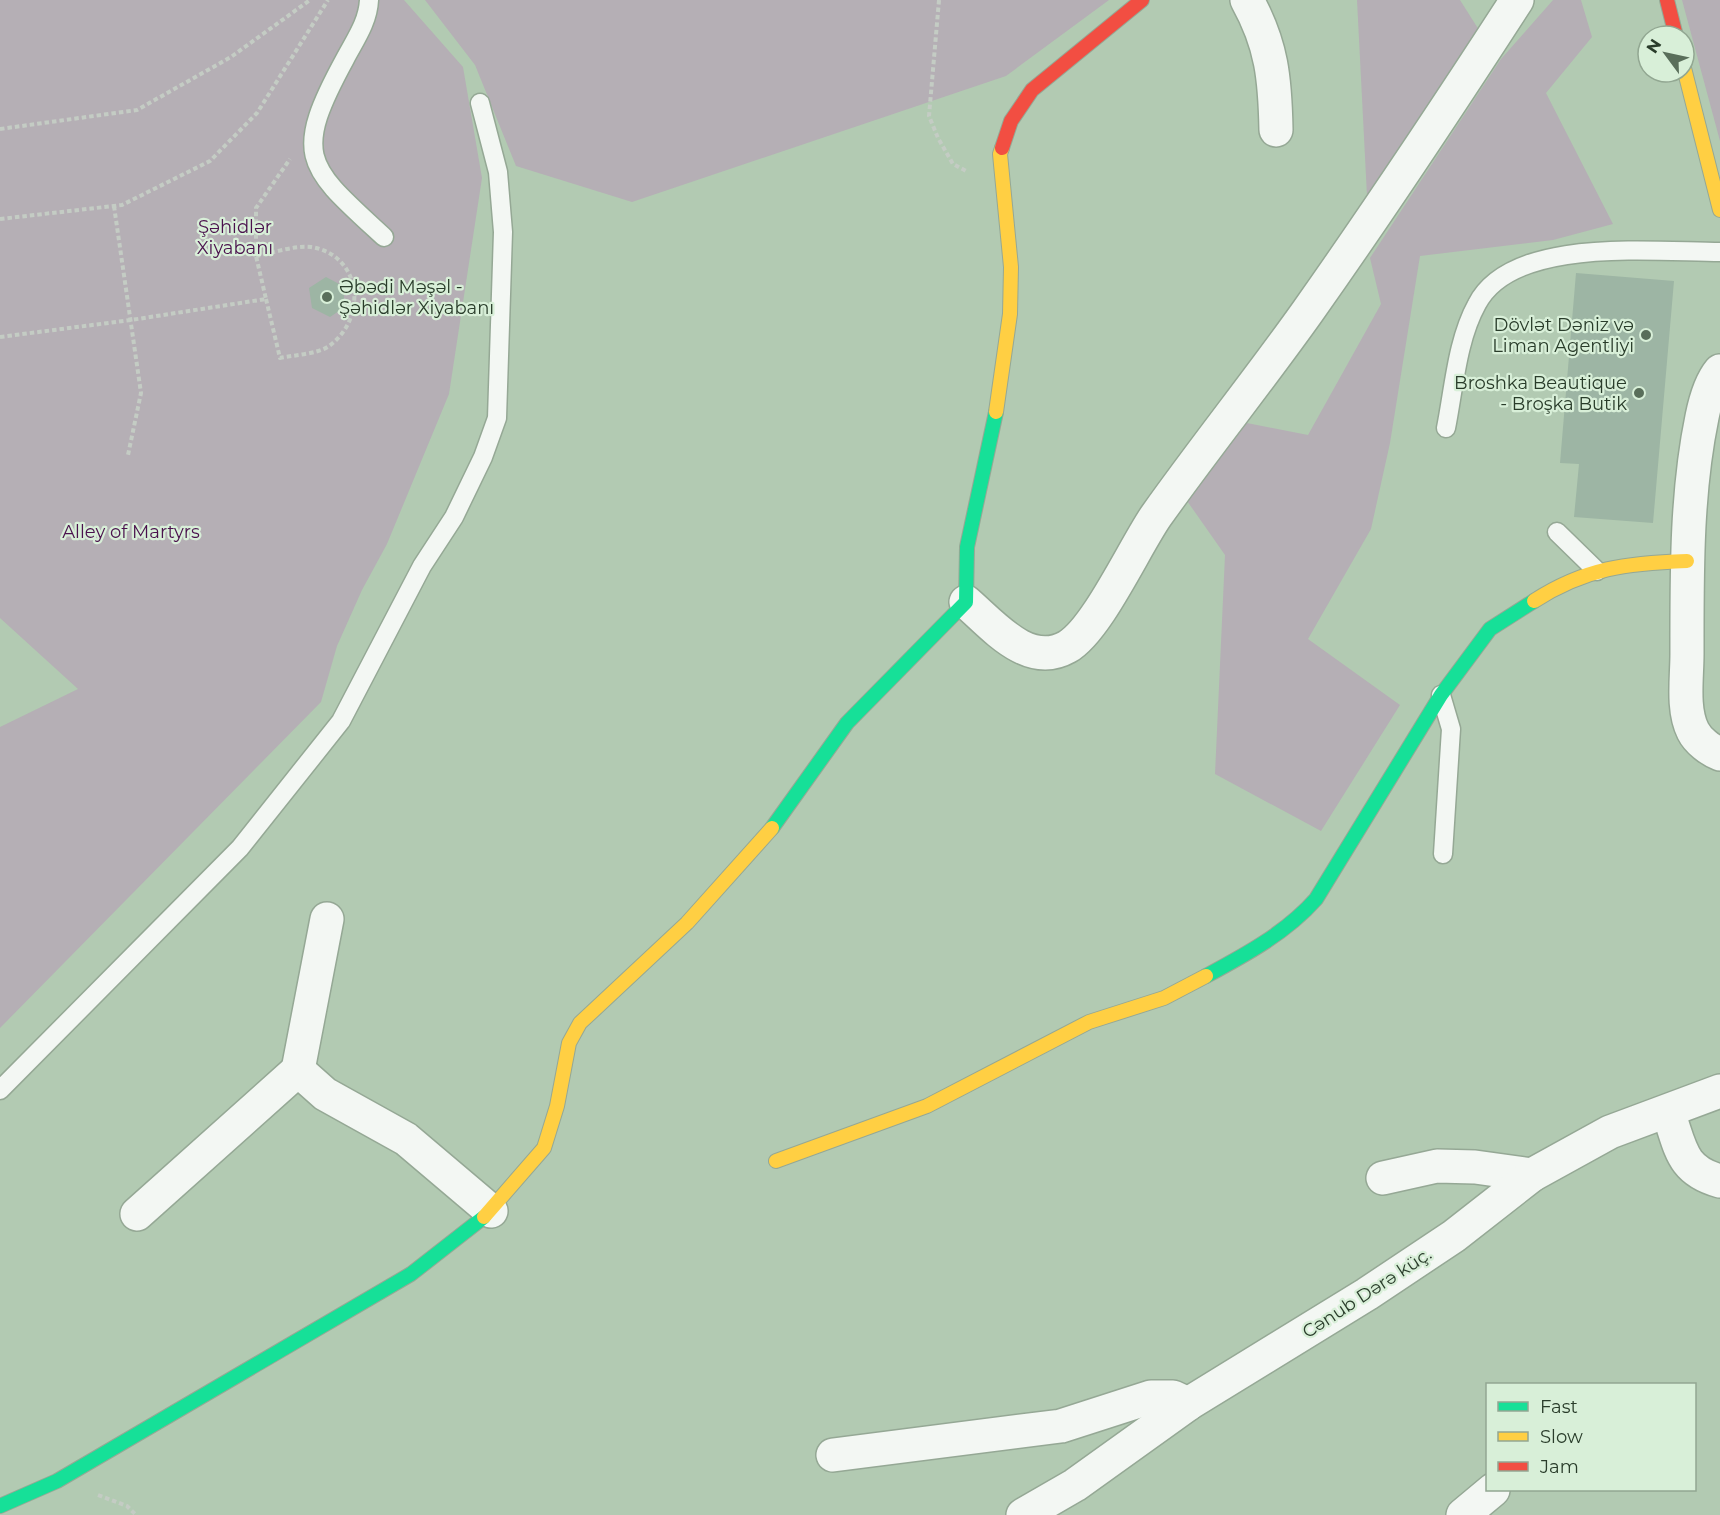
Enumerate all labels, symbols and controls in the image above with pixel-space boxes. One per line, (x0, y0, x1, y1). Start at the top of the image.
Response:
north arrow (1636, 24, 1696, 84)
text: N (1642, 36, 1665, 57)
park label: Şəhidlər Xiyabanı (197, 216, 273, 259)
place label: Əbədi Məşəl - Şəhidlər Xiyabanı (339, 276, 494, 319)
marker: Əbədi Məşəl - Şəhidlər Xiyabanı (320, 290, 334, 304)
place label: Dövlət Dəniz və Liman Agentliyi (1492, 314, 1634, 357)
marker: Dövlət Dəniz və Liman Agentliyi (1639, 328, 1653, 342)
place label: Broshka Beautique - Broşka Butik (1454, 372, 1627, 415)
marker: Broshka Beautique - Broşka Butik (1632, 386, 1646, 400)
park label: Alley of Martyrs (62, 521, 200, 543)
street label: Cənub Dərə küç. (1298, 1243, 1436, 1343)
legend (1486, 1383, 1696, 1491)
text: Fast (1540, 1396, 1578, 1418)
text: Slow (1540, 1426, 1583, 1448)
text: Jam (1539, 1456, 1579, 1478)

